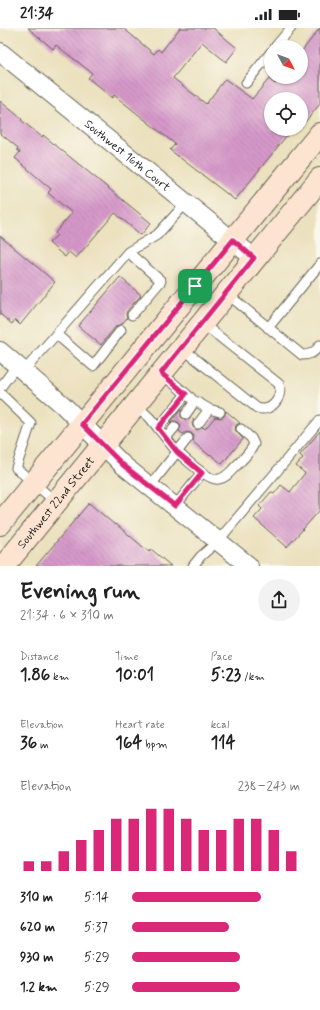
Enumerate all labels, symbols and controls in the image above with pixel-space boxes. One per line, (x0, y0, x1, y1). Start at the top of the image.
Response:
text: 21:34 (20, 4, 54, 24)
north arrow (264, 40, 308, 84)
map controls (264, 40, 308, 136)
button: locate (264, 92, 308, 136)
street label: Southwest 16th Court (80, 116, 173, 196)
pin (178, 269, 212, 303)
icon: arrive (184, 275, 206, 297)
street label: Southwest 22nd Street (14, 453, 99, 553)
text: Evening run (20, 578, 140, 606)
button: share (258, 579, 300, 621)
text: 21:34 · 6 × 310 m (20, 607, 114, 624)
text: Distance (20, 650, 59, 664)
text: Time (115, 650, 138, 664)
text: Pace (211, 650, 233, 664)
text: 1.86 (20, 664, 50, 686)
text: 10:01 (115, 664, 154, 686)
text: 5:23 (211, 664, 241, 686)
text: km (50, 670, 69, 684)
text: /km (241, 670, 265, 684)
text: Elevation (20, 718, 63, 732)
text: Heart rate (115, 718, 165, 732)
text: kcal (211, 718, 229, 732)
text: 36 (20, 732, 37, 754)
text: 164 (115, 732, 142, 754)
text: 114 (211, 732, 236, 754)
text: m (37, 738, 49, 752)
text: bpm (142, 738, 167, 752)
text: Elevation (20, 778, 71, 795)
text: 238–243 m (238, 778, 300, 795)
text: 310 m (20, 889, 53, 906)
text: 5:14 (84, 889, 109, 906)
text: 620 m (20, 919, 55, 936)
text: 5:37 (84, 919, 108, 936)
text: 930 m (20, 949, 54, 966)
text: 5:29 (84, 949, 109, 966)
text: 1.2 km (20, 979, 57, 996)
text: 5:29 (84, 979, 109, 996)

